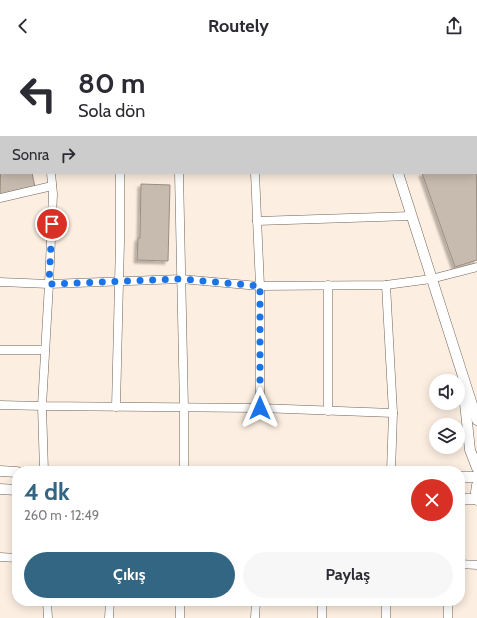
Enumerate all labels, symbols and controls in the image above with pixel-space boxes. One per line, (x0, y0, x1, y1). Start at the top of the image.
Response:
icon: back (12, 15, 34, 37)
text: Routely (208, 15, 269, 37)
icon: share (443, 15, 465, 37)
text: 80 m (78, 66, 145, 100)
icon: left (12, 68, 64, 120)
text: Sola dön (78, 100, 145, 122)
icon: right (57, 144, 79, 166)
text: Sonra (12, 146, 49, 164)
pin (35, 207, 69, 241)
icon: arrive (41, 213, 63, 235)
map controls (429, 374, 465, 454)
button: sound (429, 374, 465, 410)
position arrow (239, 387, 281, 429)
button: layers (429, 418, 465, 454)
text: 4 dk (24, 477, 70, 506)
button: close (411, 479, 453, 521)
text: 260 m · 12:49 (24, 507, 99, 523)
button: Çıkış (24, 552, 235, 598)
button: Paylaş (243, 552, 453, 598)

